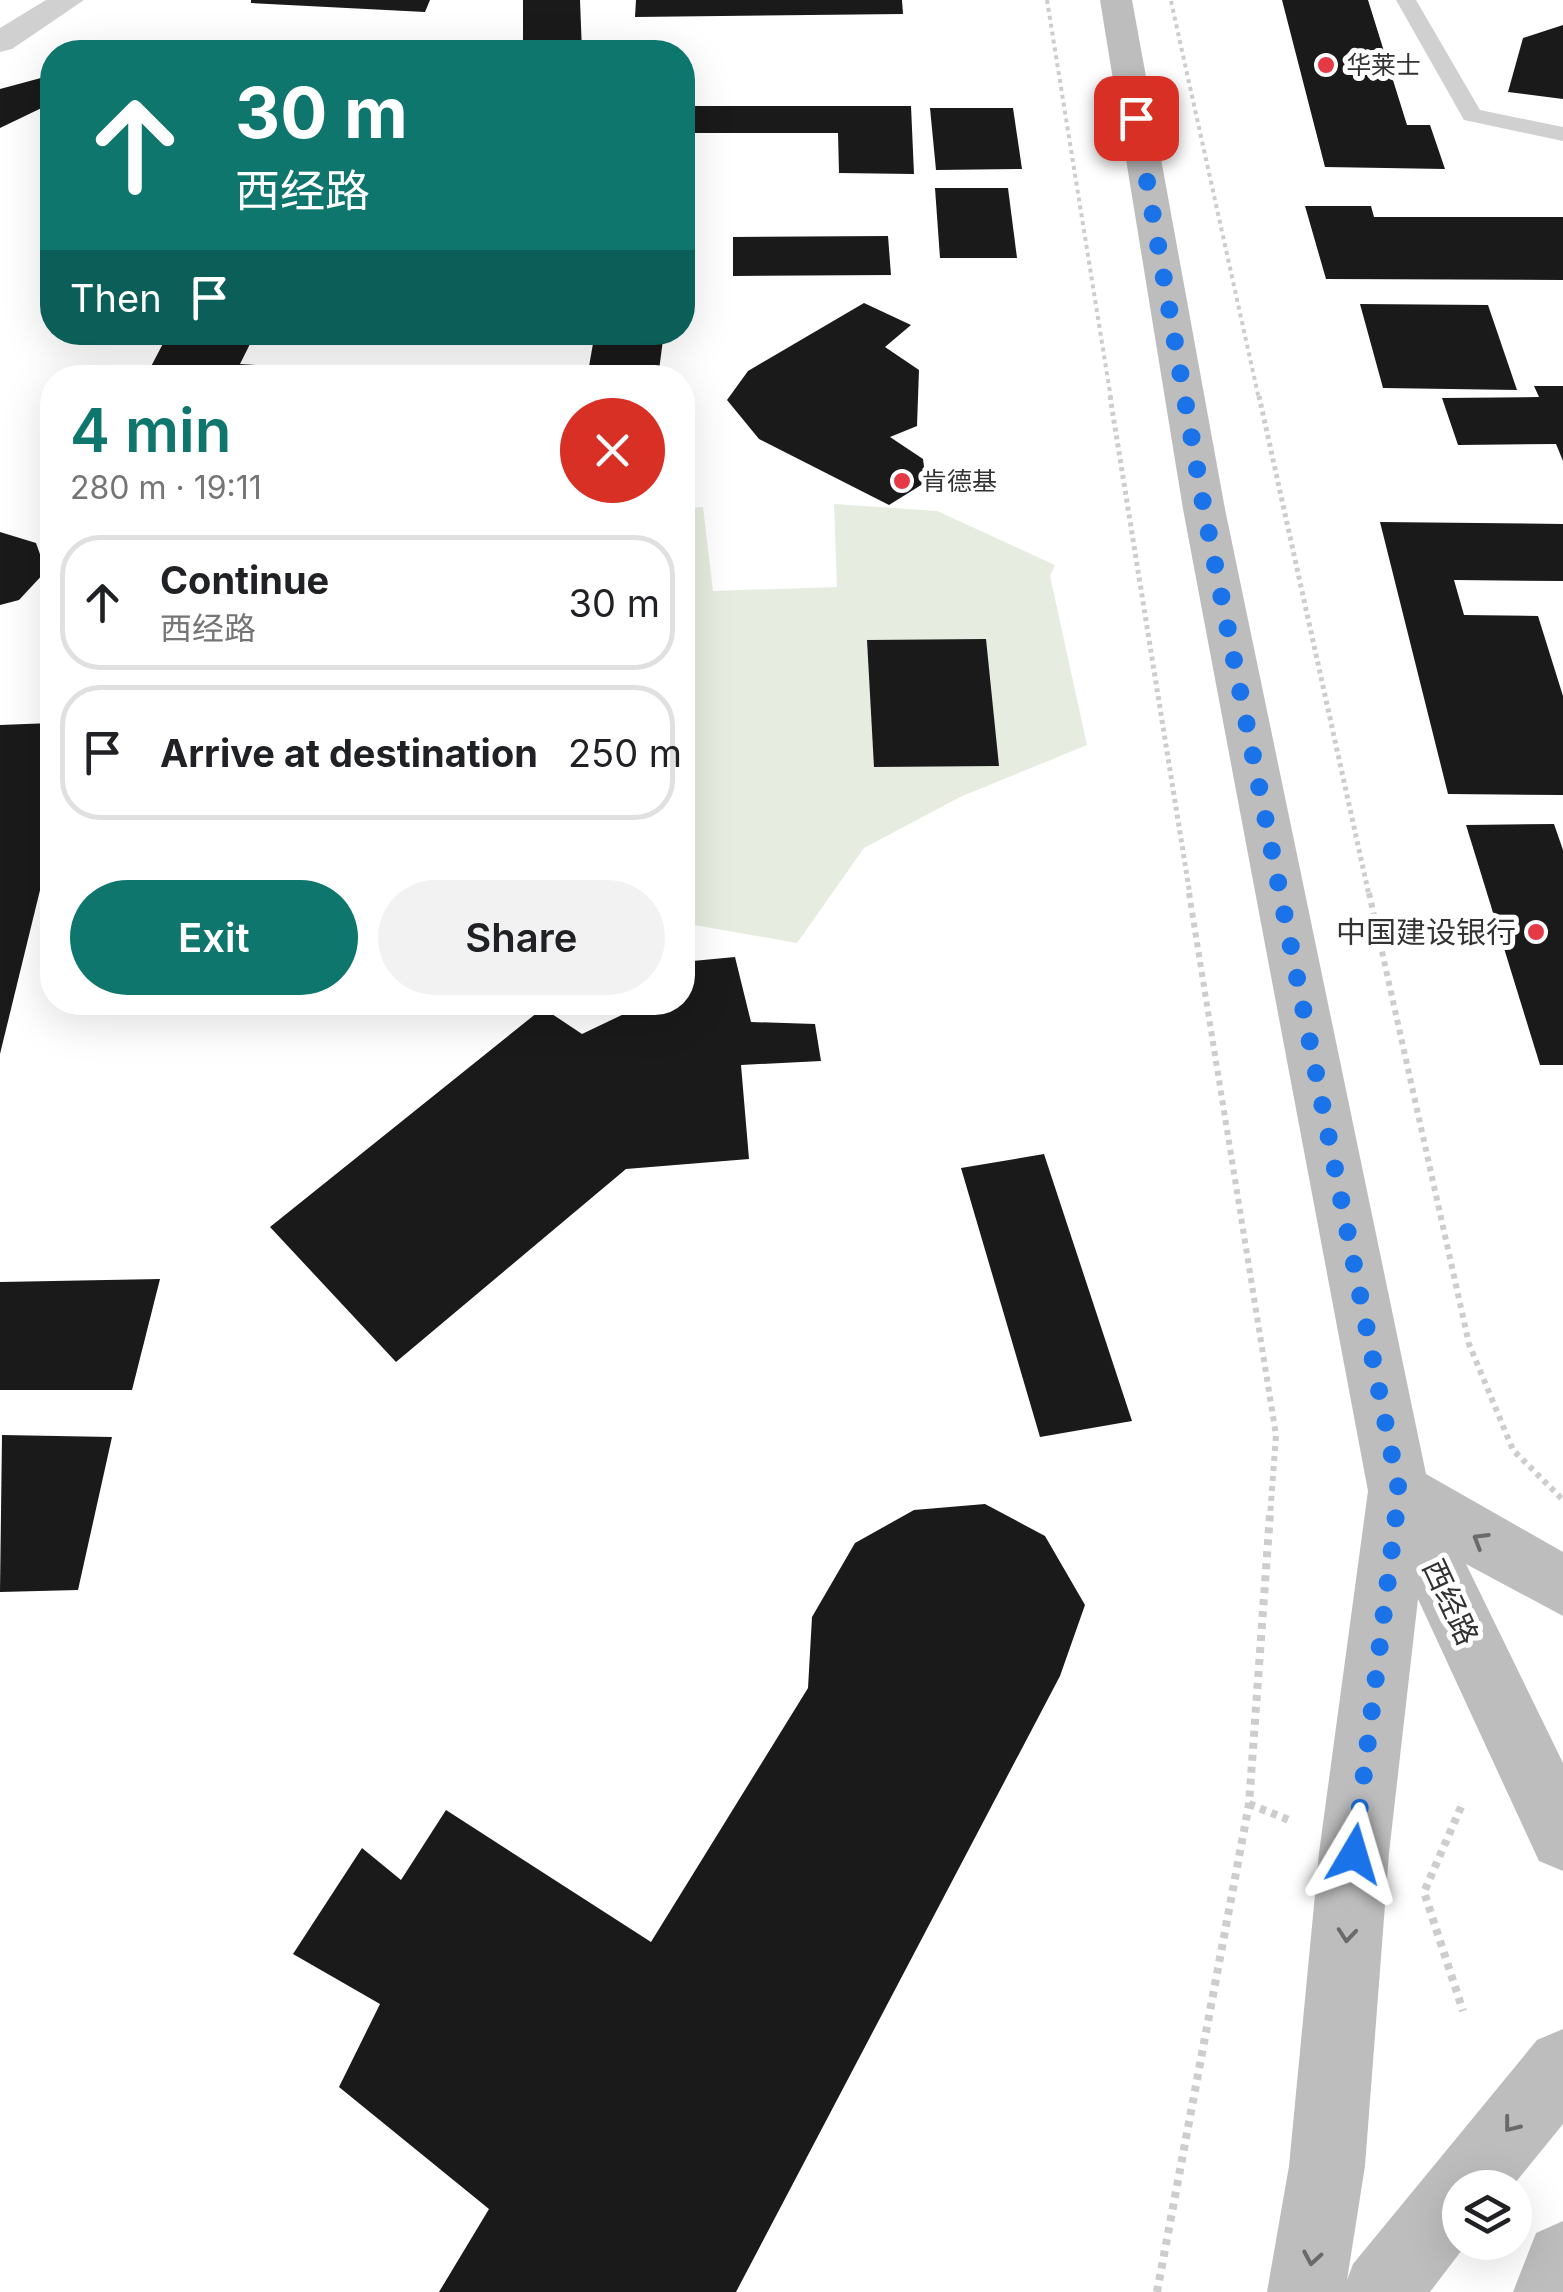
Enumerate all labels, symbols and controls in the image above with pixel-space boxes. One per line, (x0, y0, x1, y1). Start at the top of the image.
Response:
place label: 华莱士 (1346, 50, 1421, 80)
marker: 华莱士 (1315, 54, 1337, 76)
text: 30 m (235, 70, 408, 155)
pin (1094, 76, 1179, 161)
icon: ahead (70, 80, 200, 210)
icon: arrive (1109, 91, 1164, 146)
text: 西经路 (235, 163, 370, 218)
icon: arrive (182, 270, 237, 325)
text: Then (70, 275, 162, 321)
text: 4 min (70, 394, 232, 466)
button: close (560, 398, 665, 503)
place label: 肯德基 (922, 466, 997, 496)
text: 280 m · 19:11 (70, 468, 262, 507)
marker: 肯德基 (891, 470, 913, 492)
text: Continue (160, 557, 329, 603)
icon: ahead (75, 575, 130, 630)
text: 30 m (569, 580, 660, 626)
text: 西经路 (160, 609, 256, 648)
icon: arrive (75, 725, 130, 780)
text: Arrive at destination (160, 730, 538, 776)
text: 250 m (568, 730, 682, 776)
button: Exit (70, 880, 358, 995)
button: Share (378, 880, 665, 995)
place label: 中国建设银行 (1336, 914, 1516, 950)
marker: 中国建设银行 (1525, 921, 1547, 943)
one-way arrow (1473, 1533, 1491, 1552)
street label: 西经路 (1416, 1554, 1486, 1650)
position arrow (1302, 1802, 1406, 1906)
one-way arrow (1336, 1928, 1358, 1944)
one-way arrow (1505, 2114, 1523, 2132)
map controls (1442, 2170, 1532, 2260)
button: layers (1442, 2170, 1532, 2260)
one-way arrow (1302, 2250, 1323, 2266)

